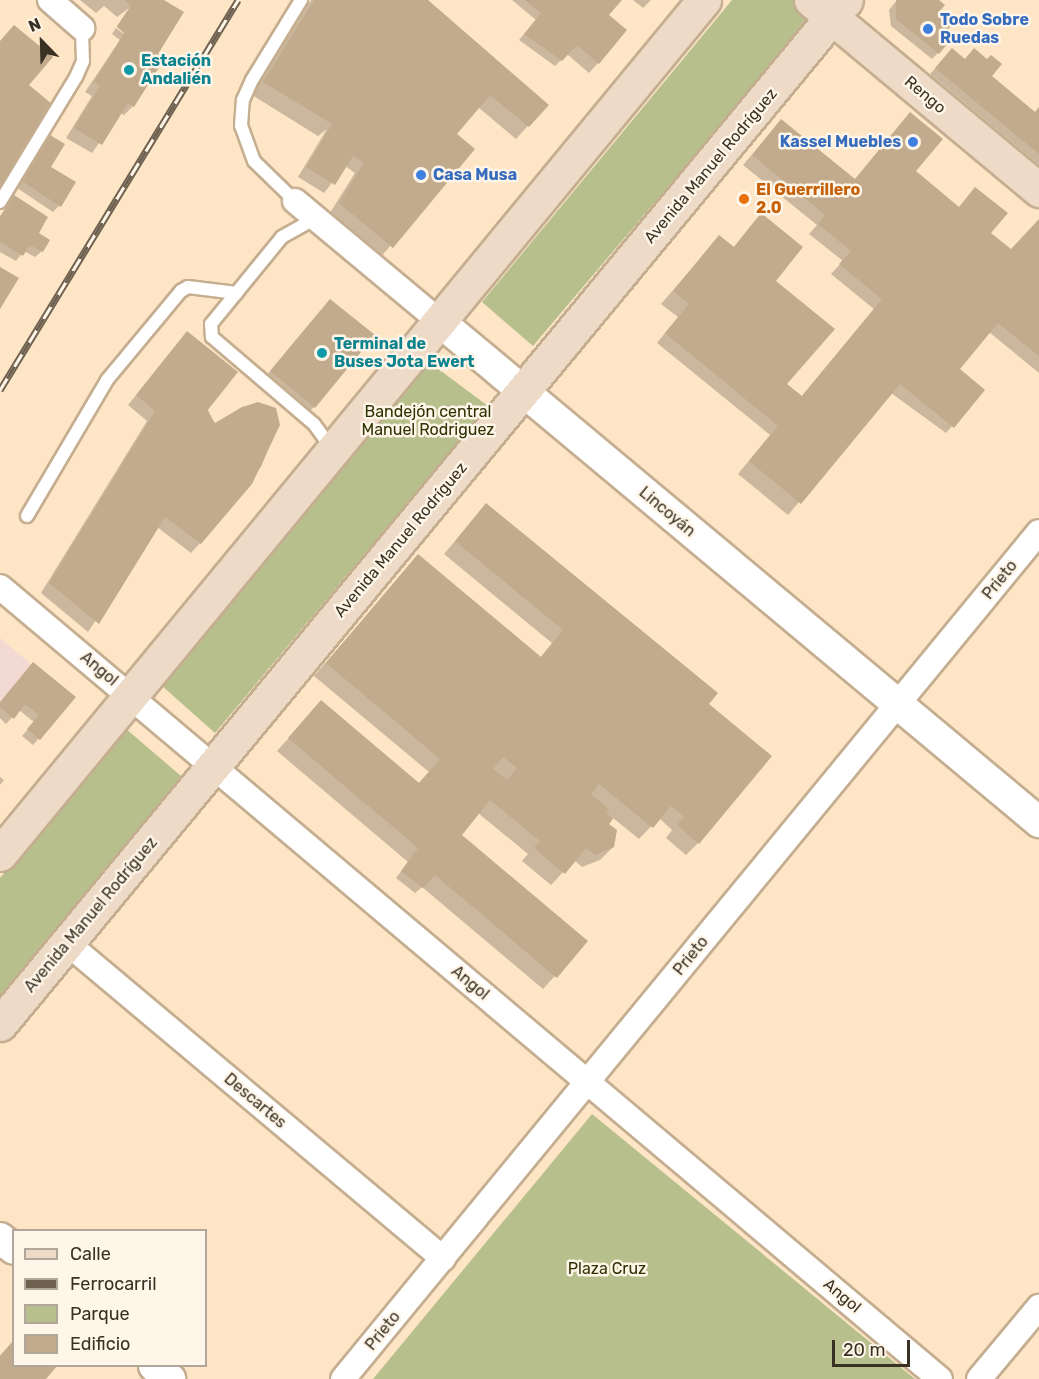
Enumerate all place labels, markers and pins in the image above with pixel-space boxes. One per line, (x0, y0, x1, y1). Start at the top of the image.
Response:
place label: Todo Sobre Ruedas (940, 10, 1029, 48)
marker: Todo Sobre Ruedas (921, 22, 935, 36)
place label: Estación Andalién (141, 51, 211, 89)
marker: Estación Andalién (122, 63, 136, 77)
place label: Kassel Muebles (780, 132, 901, 152)
marker: Kassel Muebles (906, 135, 920, 149)
place label: Casa Musa (433, 165, 517, 185)
marker: Casa Musa (414, 168, 428, 182)
place label: El Guerrillero 2.0 (756, 180, 860, 218)
marker: El Guerrillero 2.0 (737, 192, 751, 206)
place label: Terminal de Buses Jota Ewert (334, 334, 474, 372)
marker: Terminal de Buses Jota Ewert (315, 346, 329, 360)

